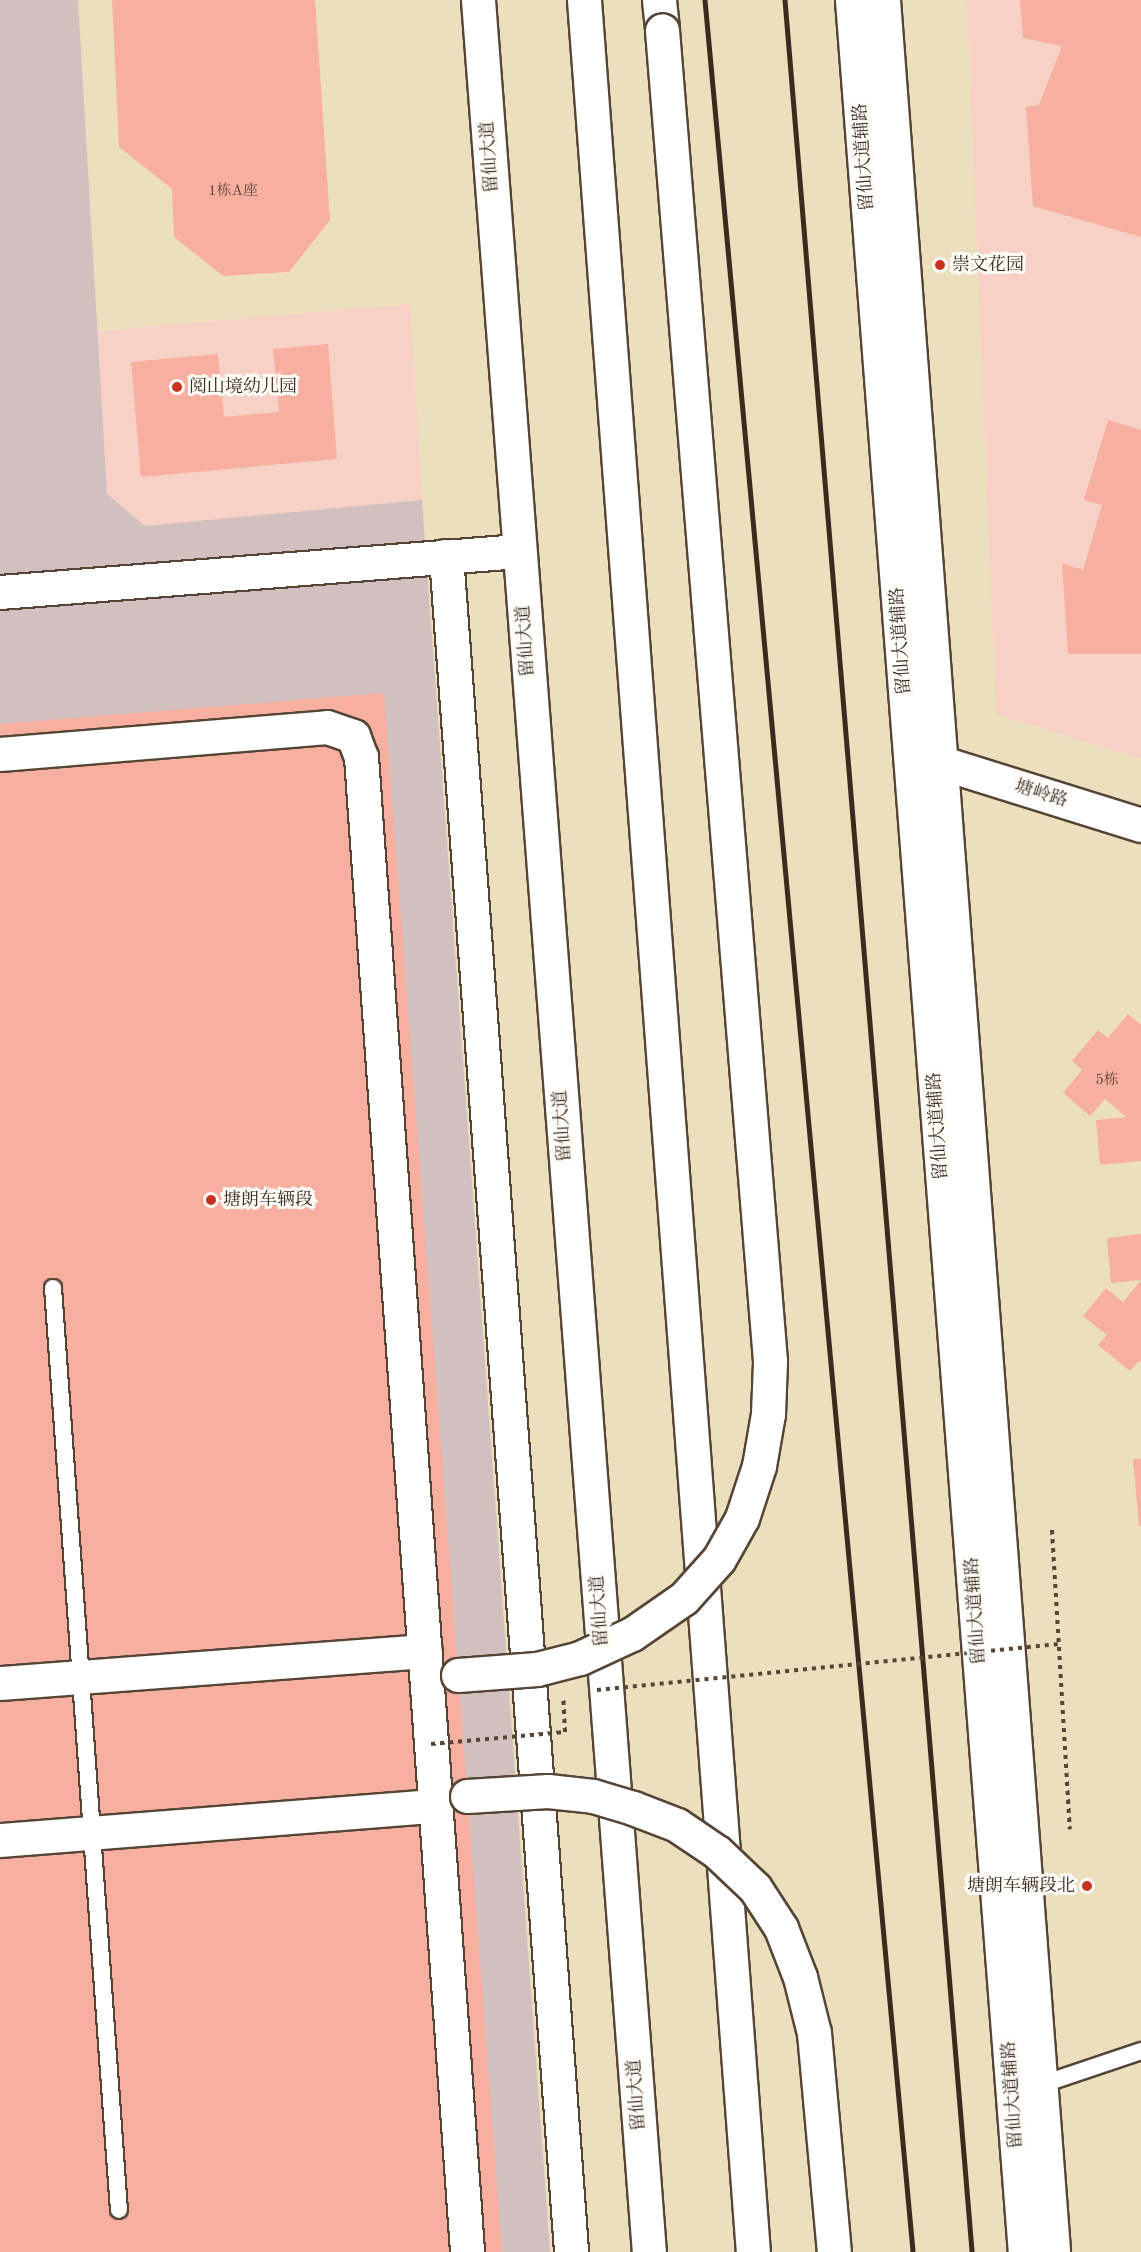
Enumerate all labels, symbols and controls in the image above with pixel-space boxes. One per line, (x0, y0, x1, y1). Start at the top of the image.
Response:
street label: 留仙大道辅路 (849, 102, 879, 212)
street label: 留仙大道 (477, 120, 503, 194)
house number: 1栋A座 (208, 183, 258, 201)
place label: 崇文花园 (952, 254, 1024, 276)
marker: 崇文花园 (933, 258, 947, 272)
place label: 阅山境幼儿园 (189, 376, 297, 398)
marker: 阅山境幼儿园 (170, 380, 184, 394)
street label: 留仙大道辅路 (886, 586, 916, 696)
street label: 留仙大道 (513, 604, 539, 678)
street label: 塘岭路 (1012, 776, 1070, 812)
street label: 留仙大道辅路 (923, 1071, 953, 1181)
house number: 5栋 (1095, 1072, 1119, 1090)
street label: 留仙大道 (550, 1089, 576, 1163)
place label: 塘朗车辆段 (223, 1189, 313, 1211)
marker: 塘朗车辆段 (204, 1193, 218, 1207)
street label: 留仙大道辅路 (961, 1556, 991, 1666)
street label: 留仙大道 (587, 1574, 613, 1648)
place label: 塘朗车辆段北 (967, 1875, 1075, 1897)
marker: 塘朗车辆段北 (1080, 1879, 1094, 1893)
street label: 留仙大道辅路 (998, 2040, 1028, 2150)
street label: 留仙大道 (624, 2058, 650, 2132)

